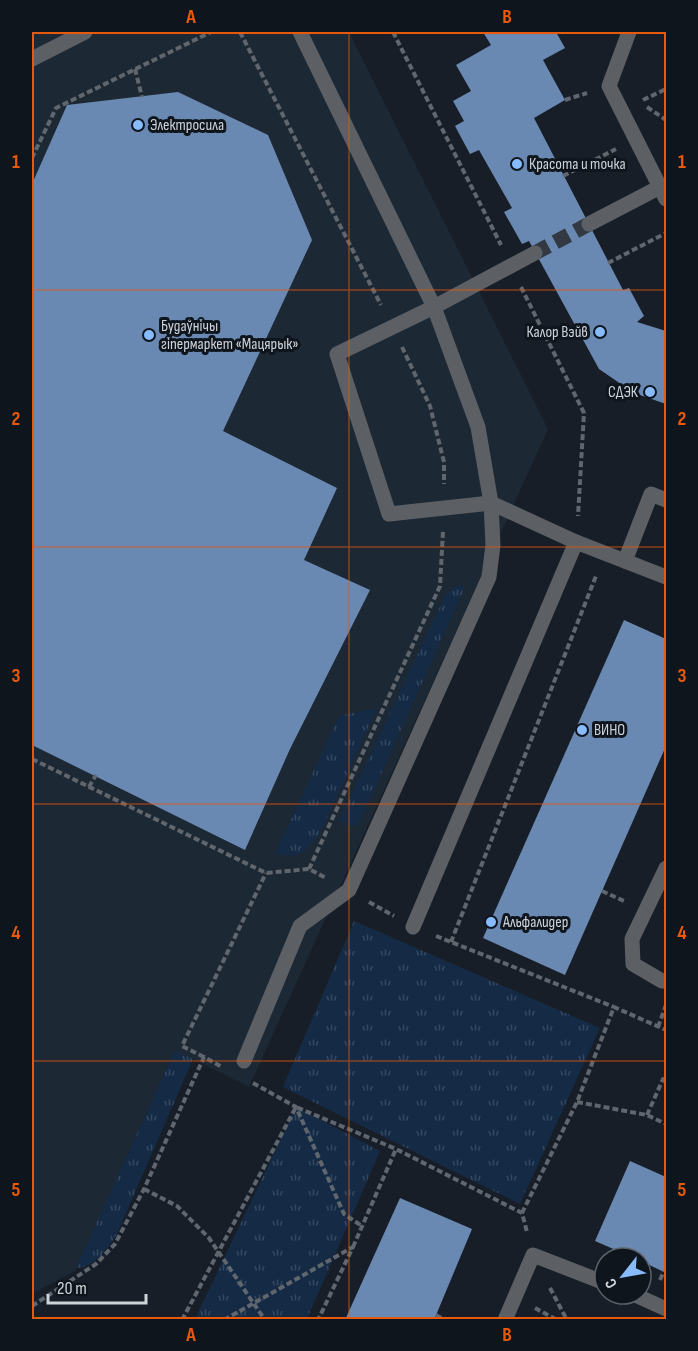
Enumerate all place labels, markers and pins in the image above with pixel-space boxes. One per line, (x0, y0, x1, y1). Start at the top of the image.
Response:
place label: Электросила (150, 116, 224, 135)
marker: Электросила (131, 118, 145, 132)
place label: Красота и точка (529, 155, 626, 174)
marker: Красота и точка (510, 157, 524, 171)
place label: Будаўнічы гіпермаркет «Мацярык» (161, 317, 299, 354)
place label: Калор Вэйв (526, 323, 588, 342)
marker: Калор Вэйв (593, 325, 607, 339)
marker: Будаўнічы гіпермаркет «Мацярык» (142, 328, 156, 342)
place label: СДЭК (608, 383, 639, 402)
marker: СДЭК (643, 385, 657, 399)
place label: ВИНО (594, 721, 625, 740)
marker: ВИНО (575, 723, 589, 737)
place label: Альфалидер (502, 913, 568, 932)
marker: Альфалидер (484, 915, 498, 929)

